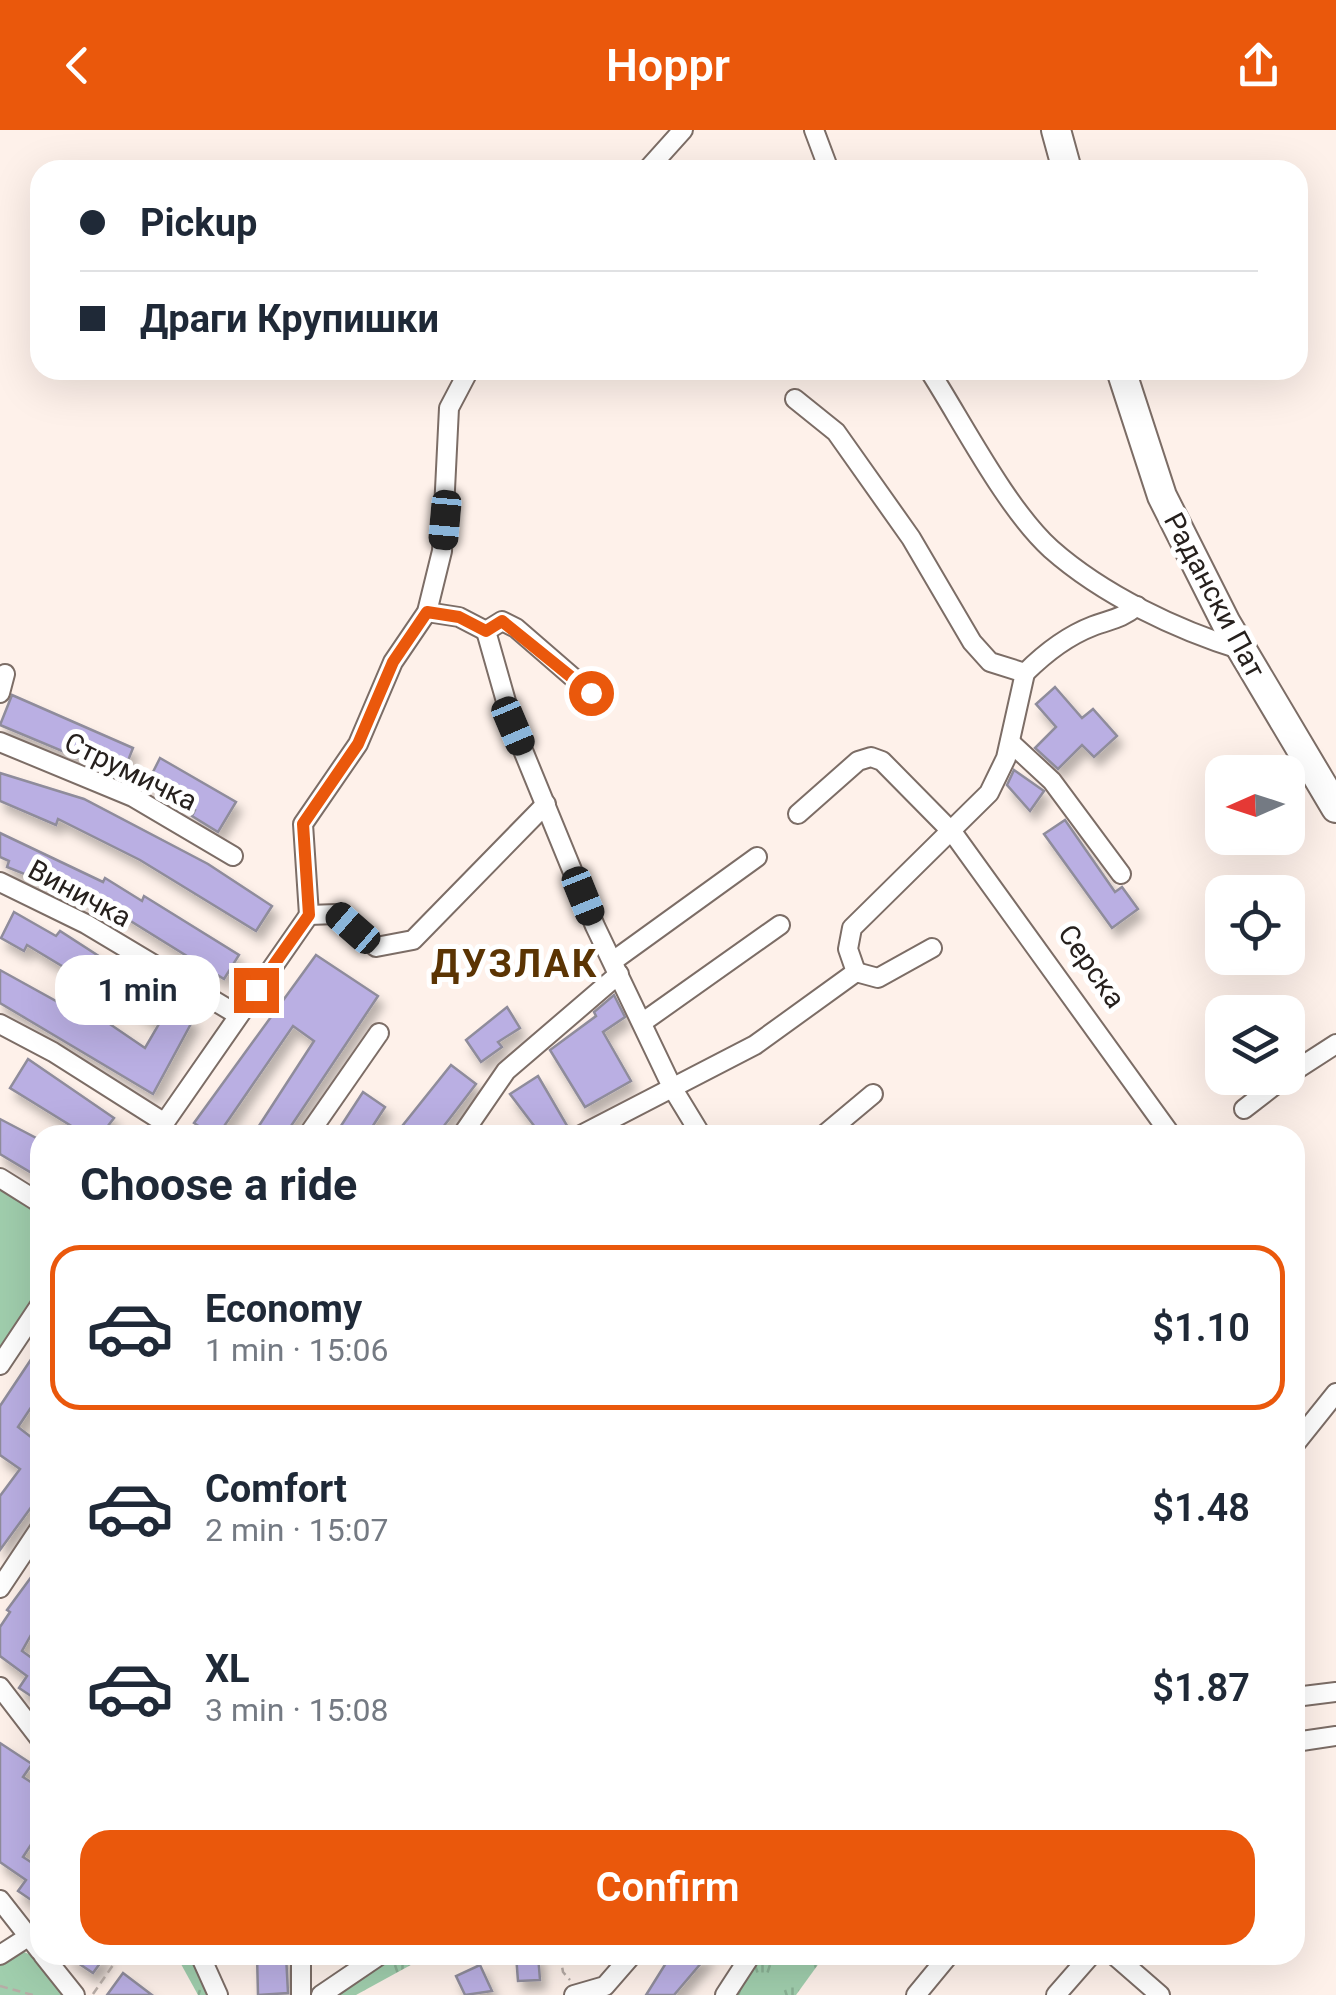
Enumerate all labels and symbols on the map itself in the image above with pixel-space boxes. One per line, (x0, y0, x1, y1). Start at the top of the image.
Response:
car (427, 489, 463, 551)
street label: Радански Пат (1157, 507, 1272, 683)
route start (569, 671, 614, 716)
car (487, 693, 539, 759)
street label: Струмичка (59, 725, 202, 818)
north arrow (1205, 755, 1305, 855)
street label: Виничка (23, 853, 137, 934)
car (558, 863, 608, 929)
car (321, 897, 385, 959)
street label: Серска (1051, 918, 1132, 1014)
district label: ДУЗЛАК (431, 942, 599, 986)
callout: 1 min (56, 955, 221, 1025)
route end (234, 968, 279, 1013)

